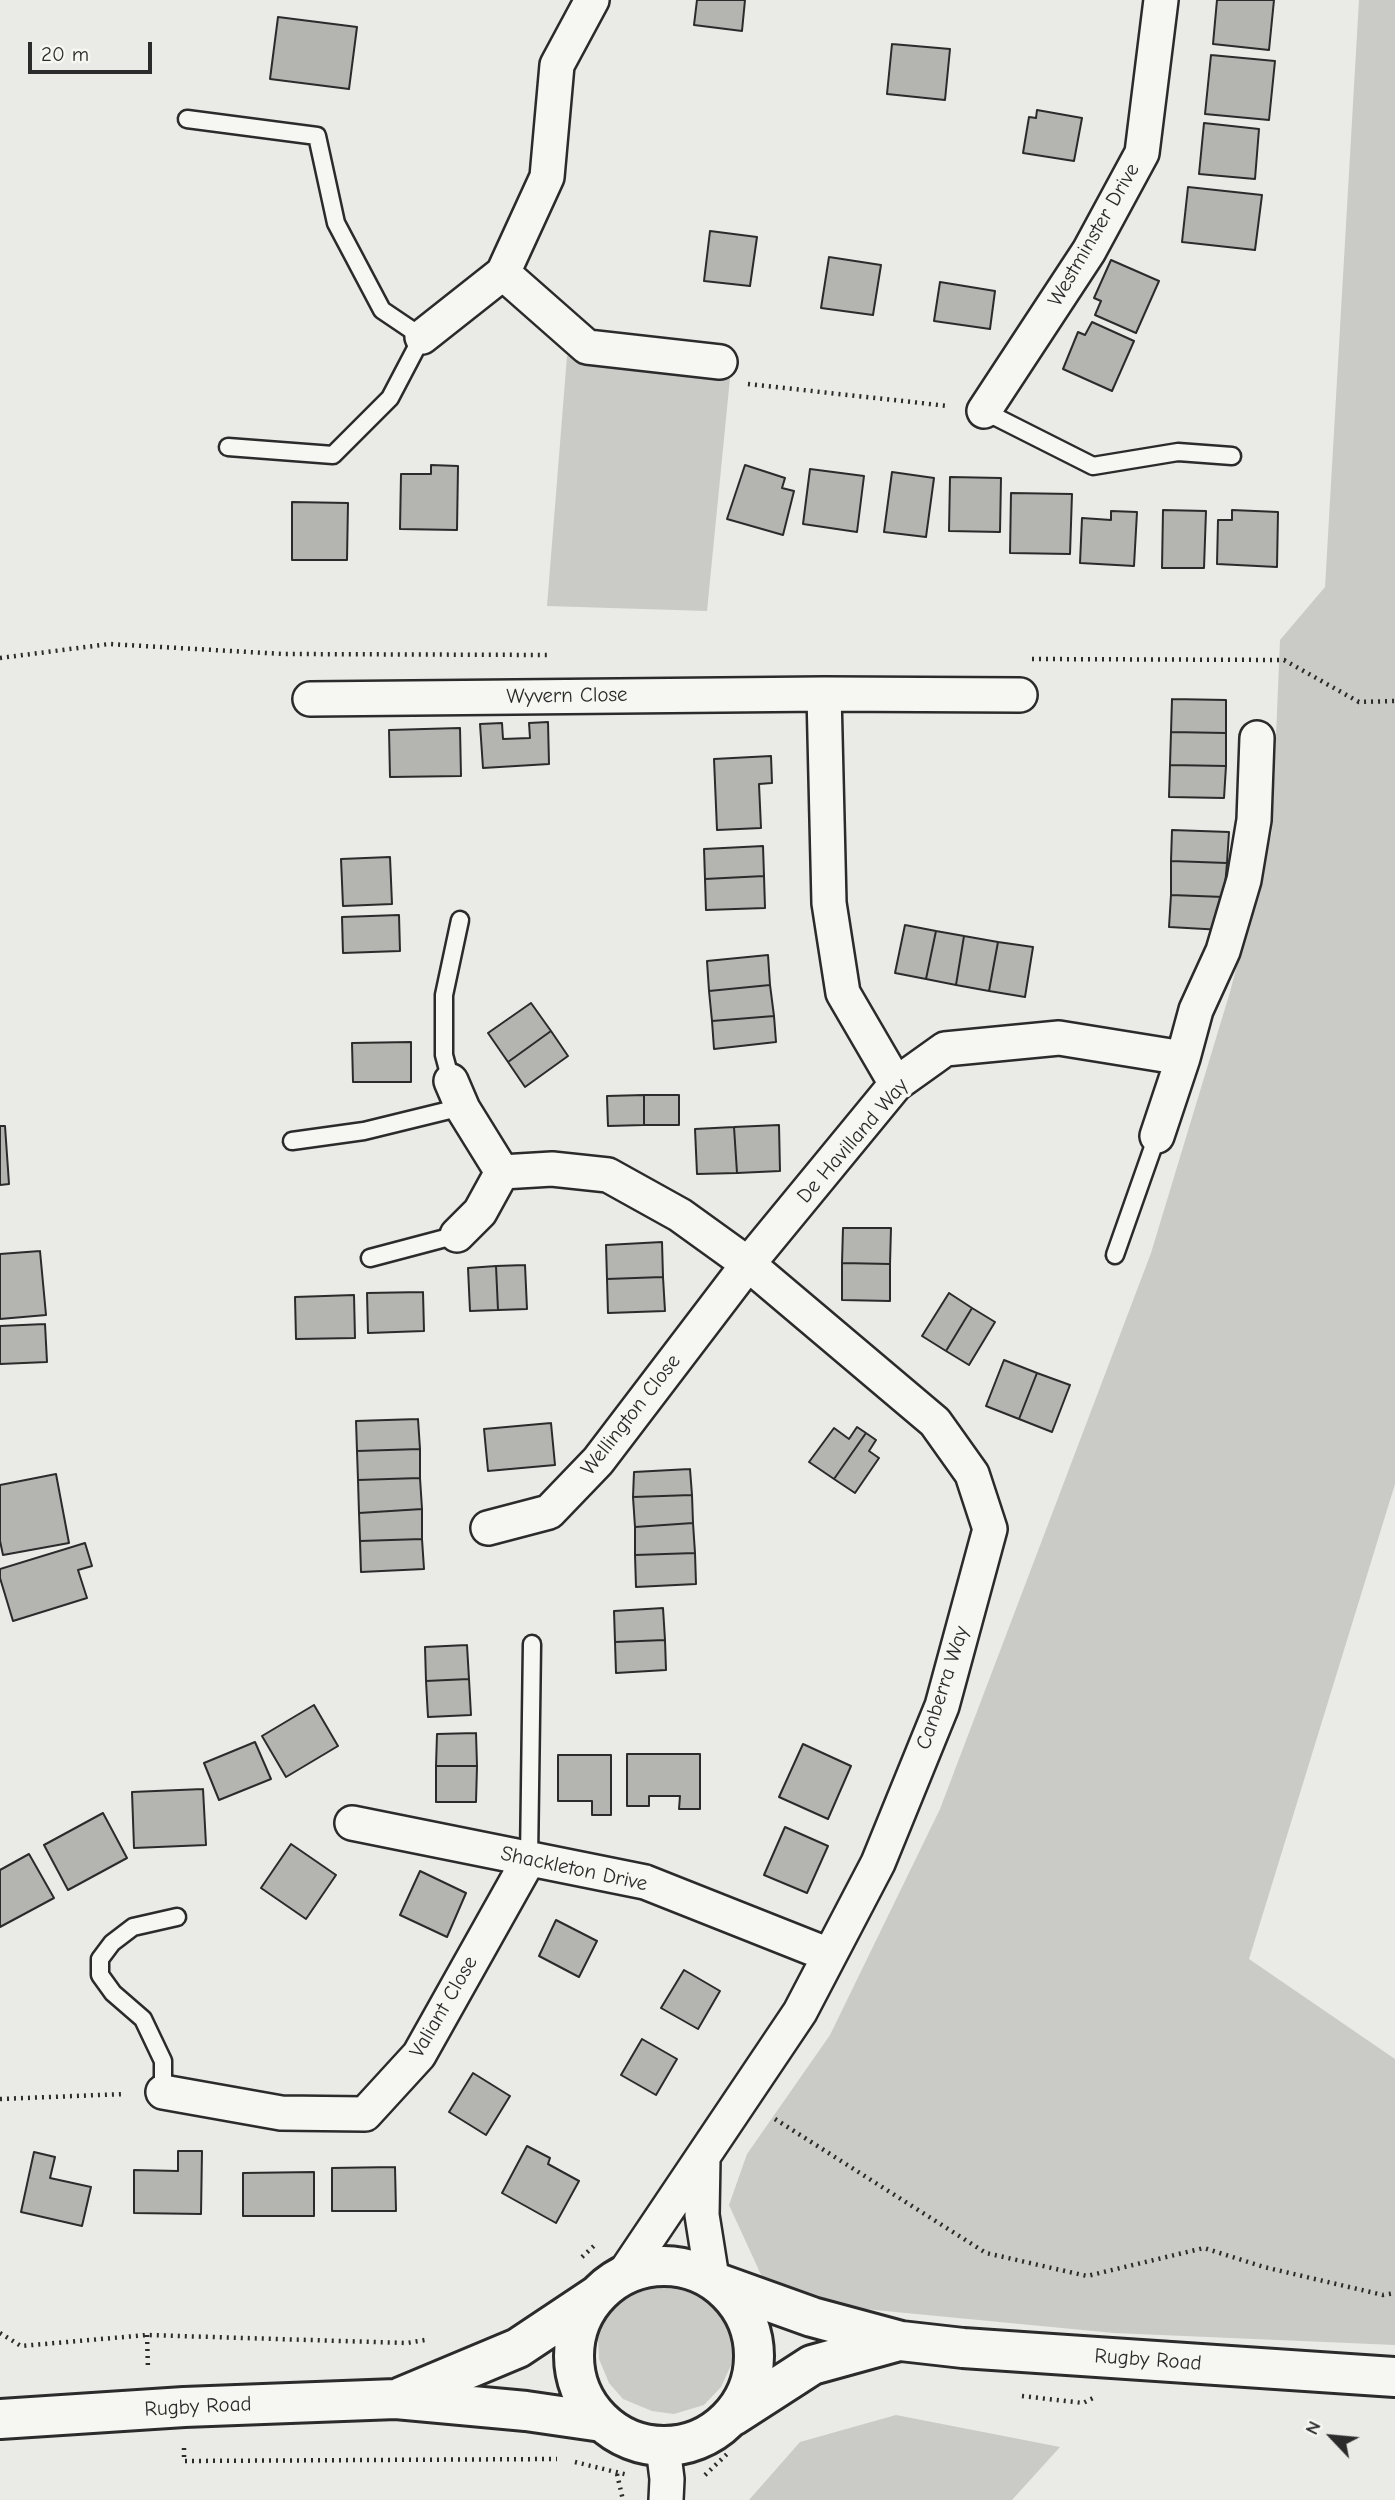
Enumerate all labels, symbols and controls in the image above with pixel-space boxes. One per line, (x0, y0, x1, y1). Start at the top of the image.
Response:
scale bar (32, 28, 156, 72)
text: 20 m (41, 42, 89, 66)
street label: Westminster Drive (1043, 159, 1145, 311)
street label: Wyvern Close (506, 682, 628, 710)
street label: De Havilland Way (792, 1073, 914, 1209)
street label: Wellington Close (576, 1349, 686, 1481)
street label: Canberra Way (911, 1623, 975, 1753)
street label: Shackleton Drive (498, 1841, 650, 1897)
street label: Valiant Close (405, 1952, 483, 2062)
street label: Rugby Road (1094, 2344, 1202, 2376)
street label: Rugby Road (144, 2392, 252, 2422)
north arrow (1297, 2402, 1367, 2472)
text: N (1301, 2417, 1326, 2438)

